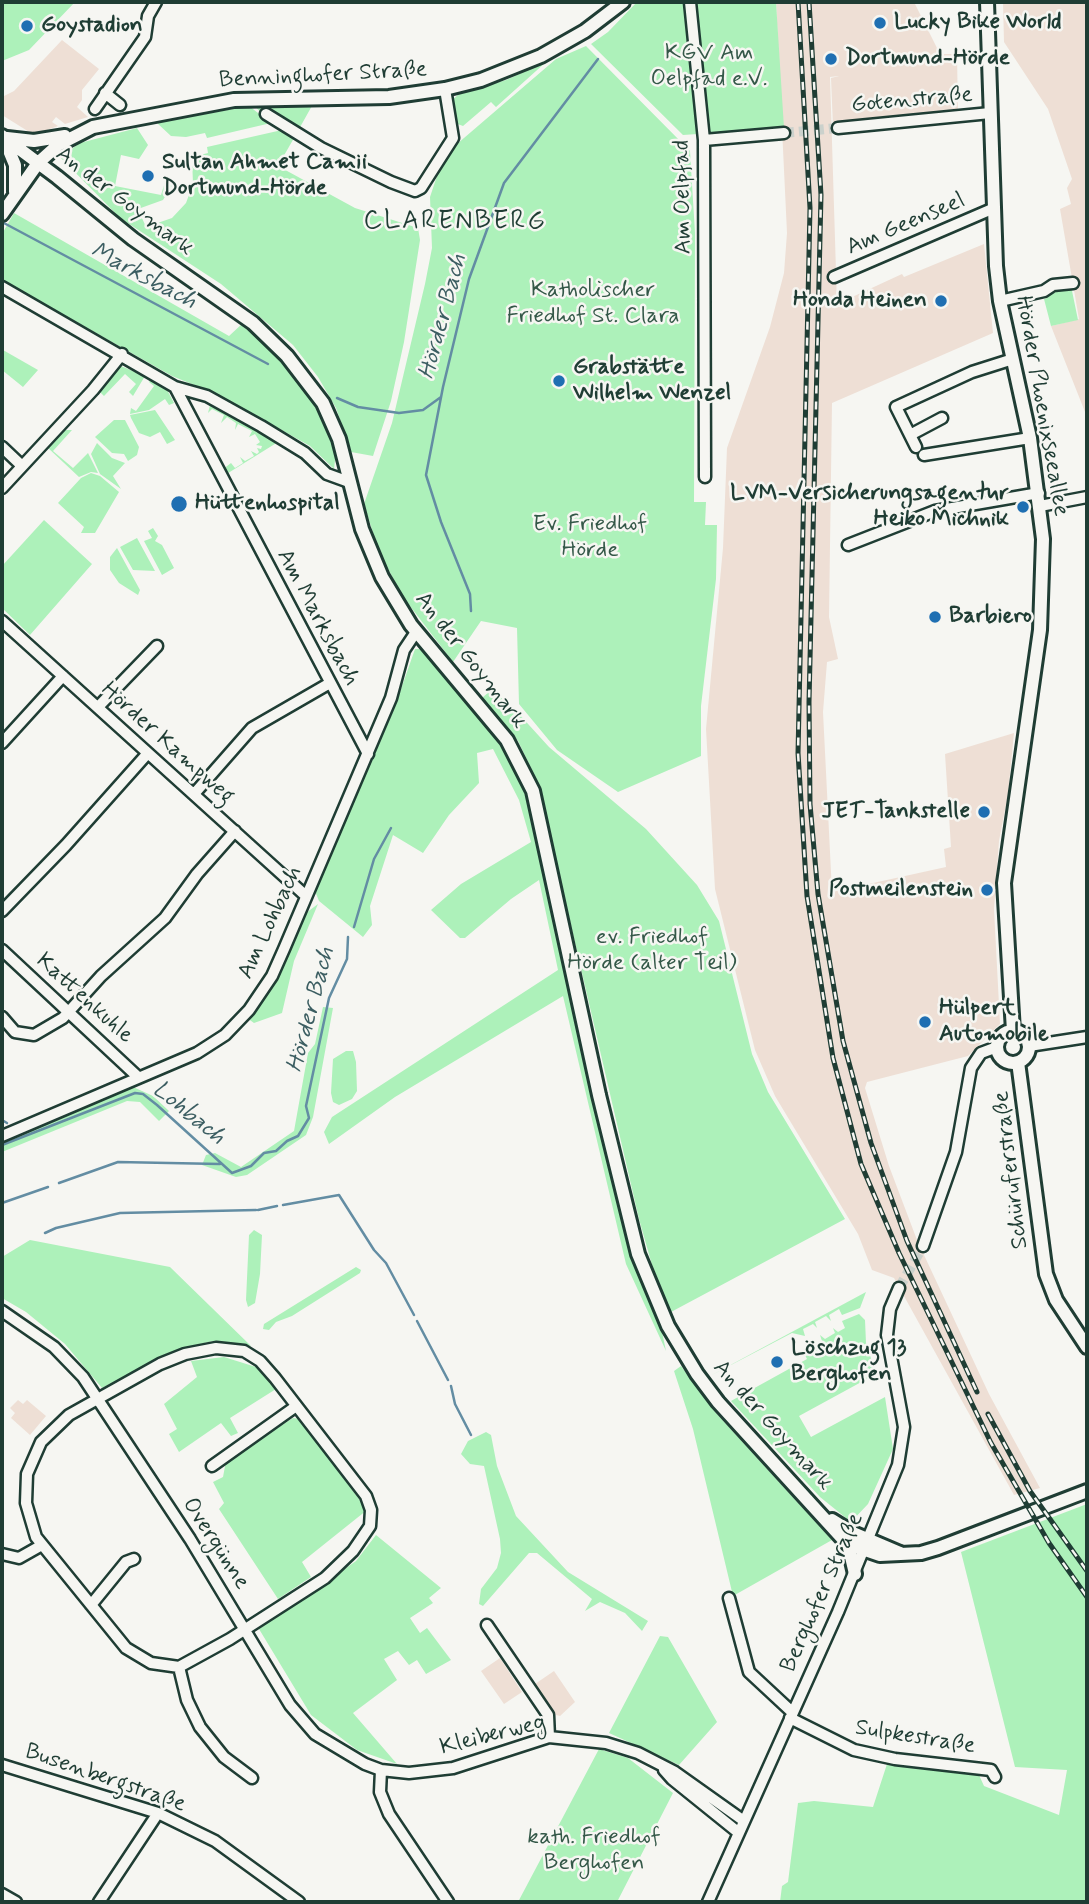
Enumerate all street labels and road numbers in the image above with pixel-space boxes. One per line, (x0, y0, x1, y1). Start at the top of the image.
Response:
street label: Benninghofer Straße (218, 57, 428, 95)
street label: Gotenstraße (850, 82, 974, 120)
street label: Am Oelpfad (669, 140, 699, 254)
street label: An der Goymark (49, 141, 199, 263)
street label: Am Geenseel (843, 188, 969, 262)
street label: Hörder Phoenixseeallee (1008, 294, 1074, 518)
street label: Am Marksbach (269, 545, 365, 691)
street label: An der Goymark (408, 587, 532, 735)
street label: Hörder Kampweg (95, 677, 239, 811)
street label: Am Lohbach (233, 862, 309, 984)
street label: Kattenkuhle (29, 948, 139, 1050)
street label: Schüruferstraße (989, 1089, 1035, 1251)
street label: An der Goymark (706, 1355, 838, 1497)
street label: Overgünne (175, 1493, 255, 1595)
street label: Berghofer Straße (776, 1509, 870, 1677)
street label: Kleiberweg (437, 1710, 549, 1762)
street label: Sulpkestraße (853, 1715, 977, 1761)
street label: Busenbergstraße (21, 1739, 189, 1819)

